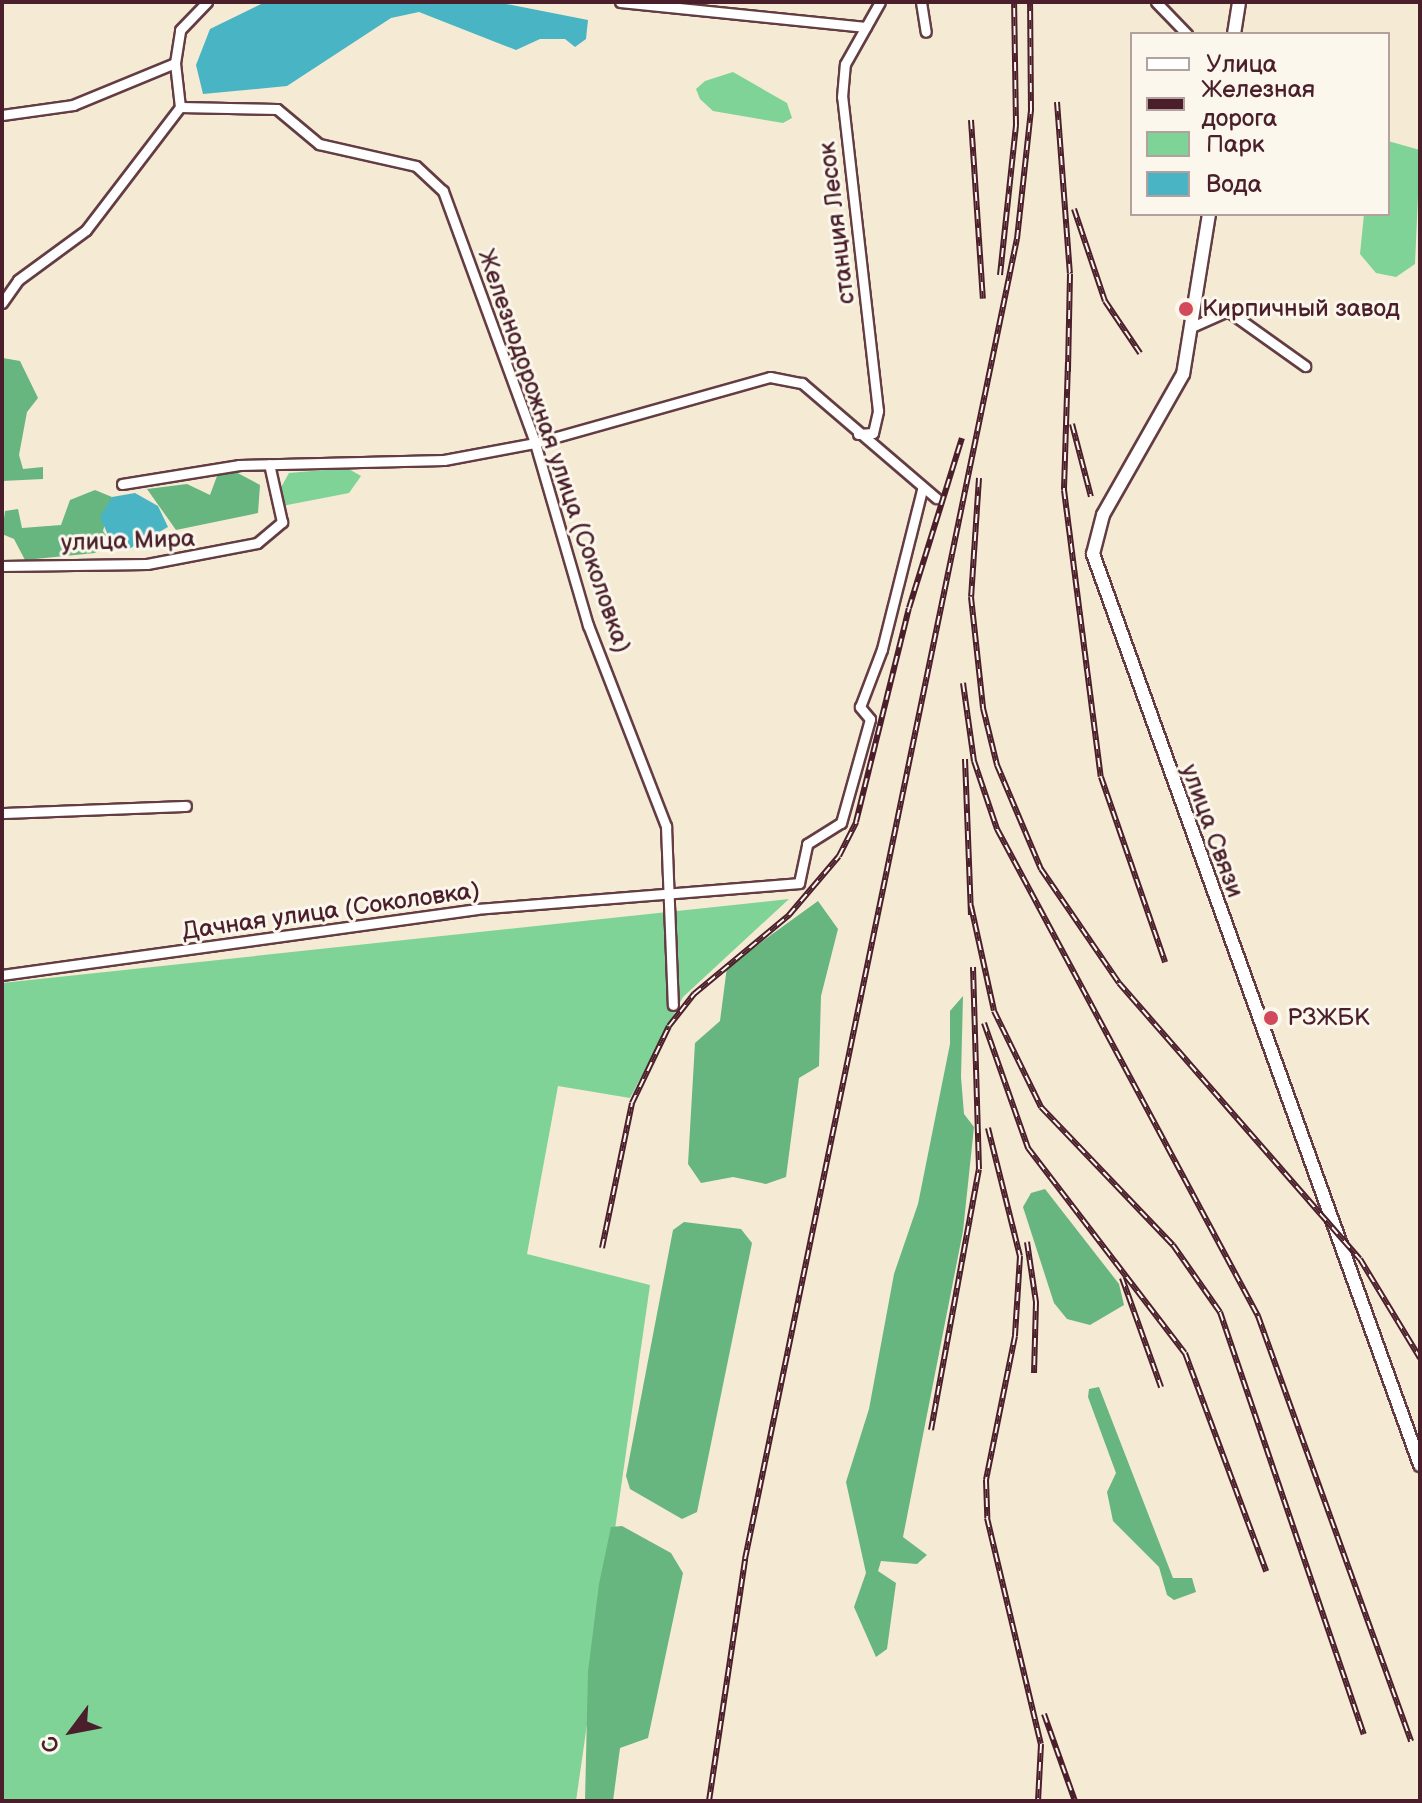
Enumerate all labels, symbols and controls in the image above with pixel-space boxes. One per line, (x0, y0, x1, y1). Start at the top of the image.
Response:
legend (1130, 32, 1390, 216)
text: Улица (1206, 50, 1277, 79)
text: Железная дорога (1201, 75, 1315, 133)
text: Парк (1206, 130, 1264, 159)
street label: станция Лесок (813, 140, 861, 306)
text: Вода (1206, 170, 1262, 199)
street label: Железнодорожная улица (Соколовка) (471, 246, 637, 656)
place label: Кирпичный завод (1202, 295, 1400, 323)
marker: Кирпичный завод (1177, 300, 1195, 318)
street label: улица Мира (61, 524, 195, 558)
street label: улица Связи (1175, 760, 1249, 902)
street label: Дачная улица (Соколовка) (180, 876, 482, 946)
place label: РЗЖБК (1287, 1004, 1369, 1032)
marker: РЗЖБК (1262, 1009, 1280, 1027)
north arrow (32, 1691, 112, 1771)
text: С (36, 1730, 67, 1758)

